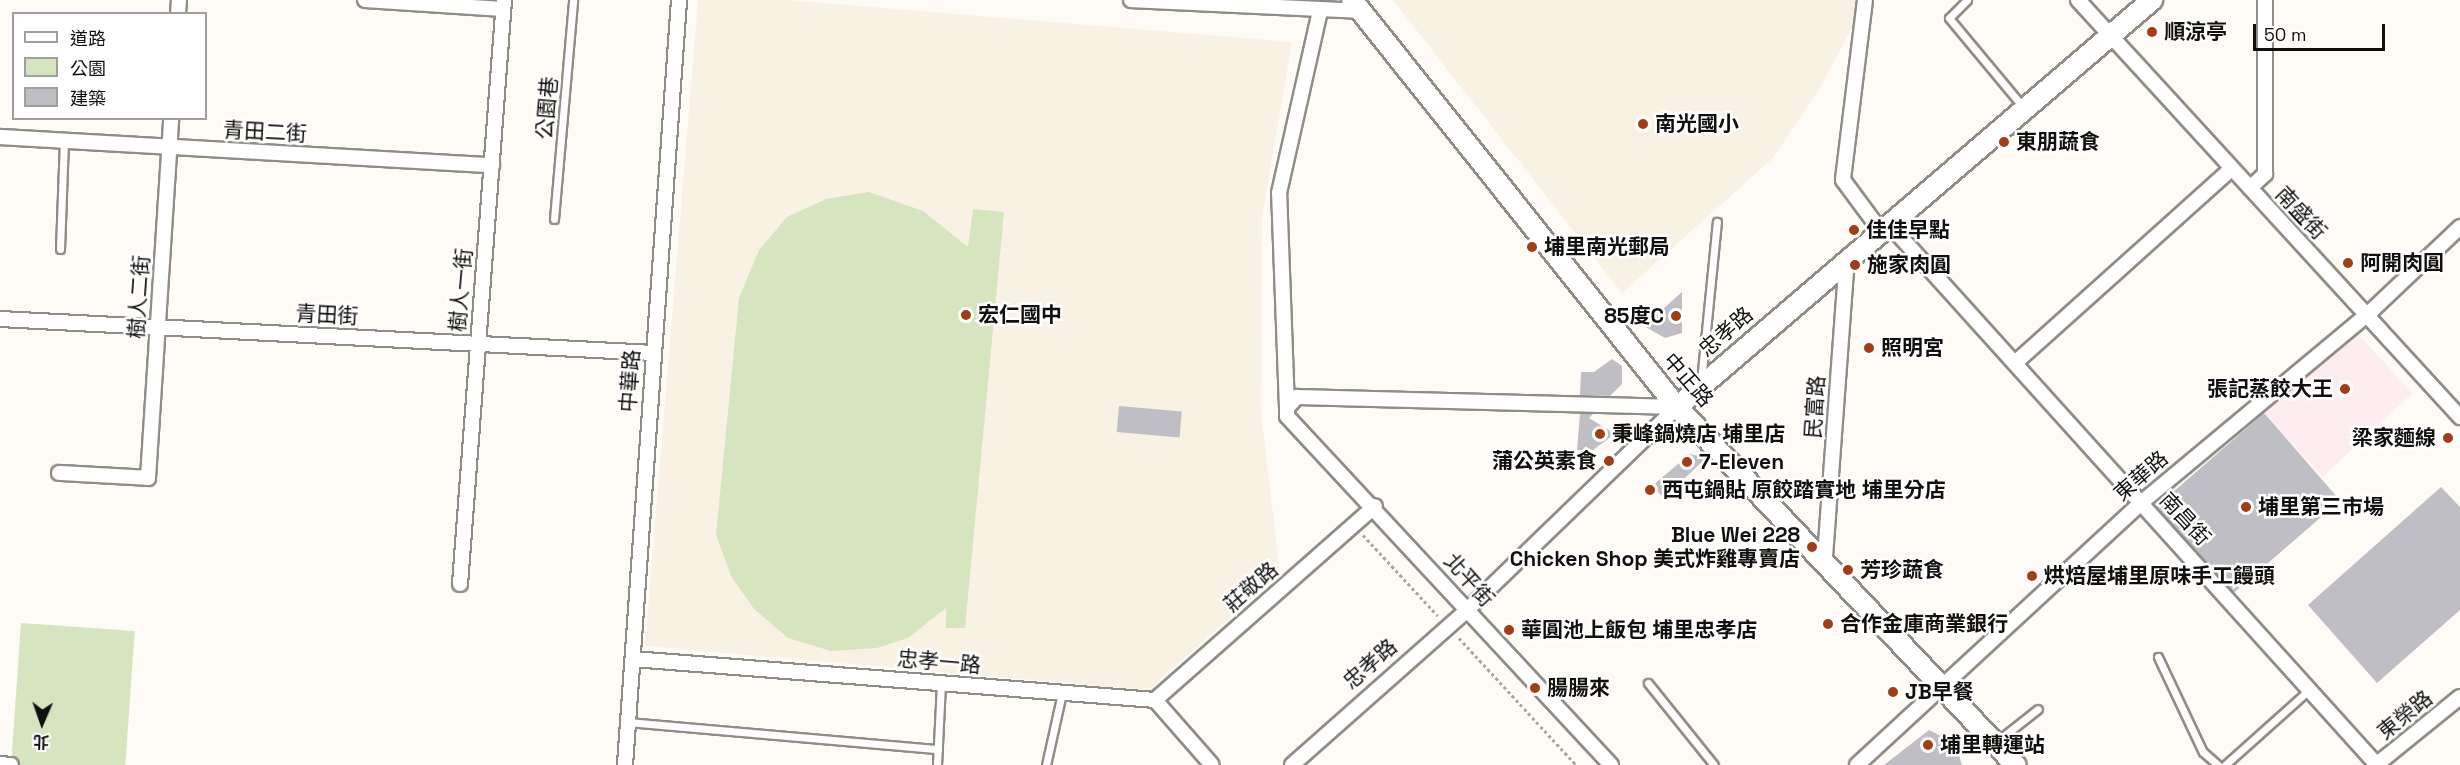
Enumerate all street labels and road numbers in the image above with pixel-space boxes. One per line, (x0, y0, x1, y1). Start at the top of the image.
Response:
street label: 公園巷 (532, 76, 562, 140)
street label: 青田二街 (222, 117, 308, 147)
street label: 南盛街 (2270, 181, 2332, 245)
street label: 樹人一街 (445, 247, 477, 333)
street label: 樹人二街 (124, 254, 154, 340)
street label: 青田街 (295, 301, 359, 329)
street label: 忠孝路 (1694, 302, 1758, 362)
street label: 中正路 (1658, 348, 1718, 412)
street label: 中華路 (615, 349, 645, 413)
street label: 民富路 (1800, 375, 1830, 439)
street label: 東華路 (2109, 446, 2173, 506)
street label: 南昌街 (2154, 487, 2216, 551)
street label: 北平街 (1439, 548, 1499, 612)
street label: 莊敬路 (1219, 557, 1283, 617)
street label: 忠孝路 (1338, 634, 1402, 694)
street label: 忠孝一路 (896, 646, 982, 678)
street label: 東榮路 (2373, 685, 2437, 745)

